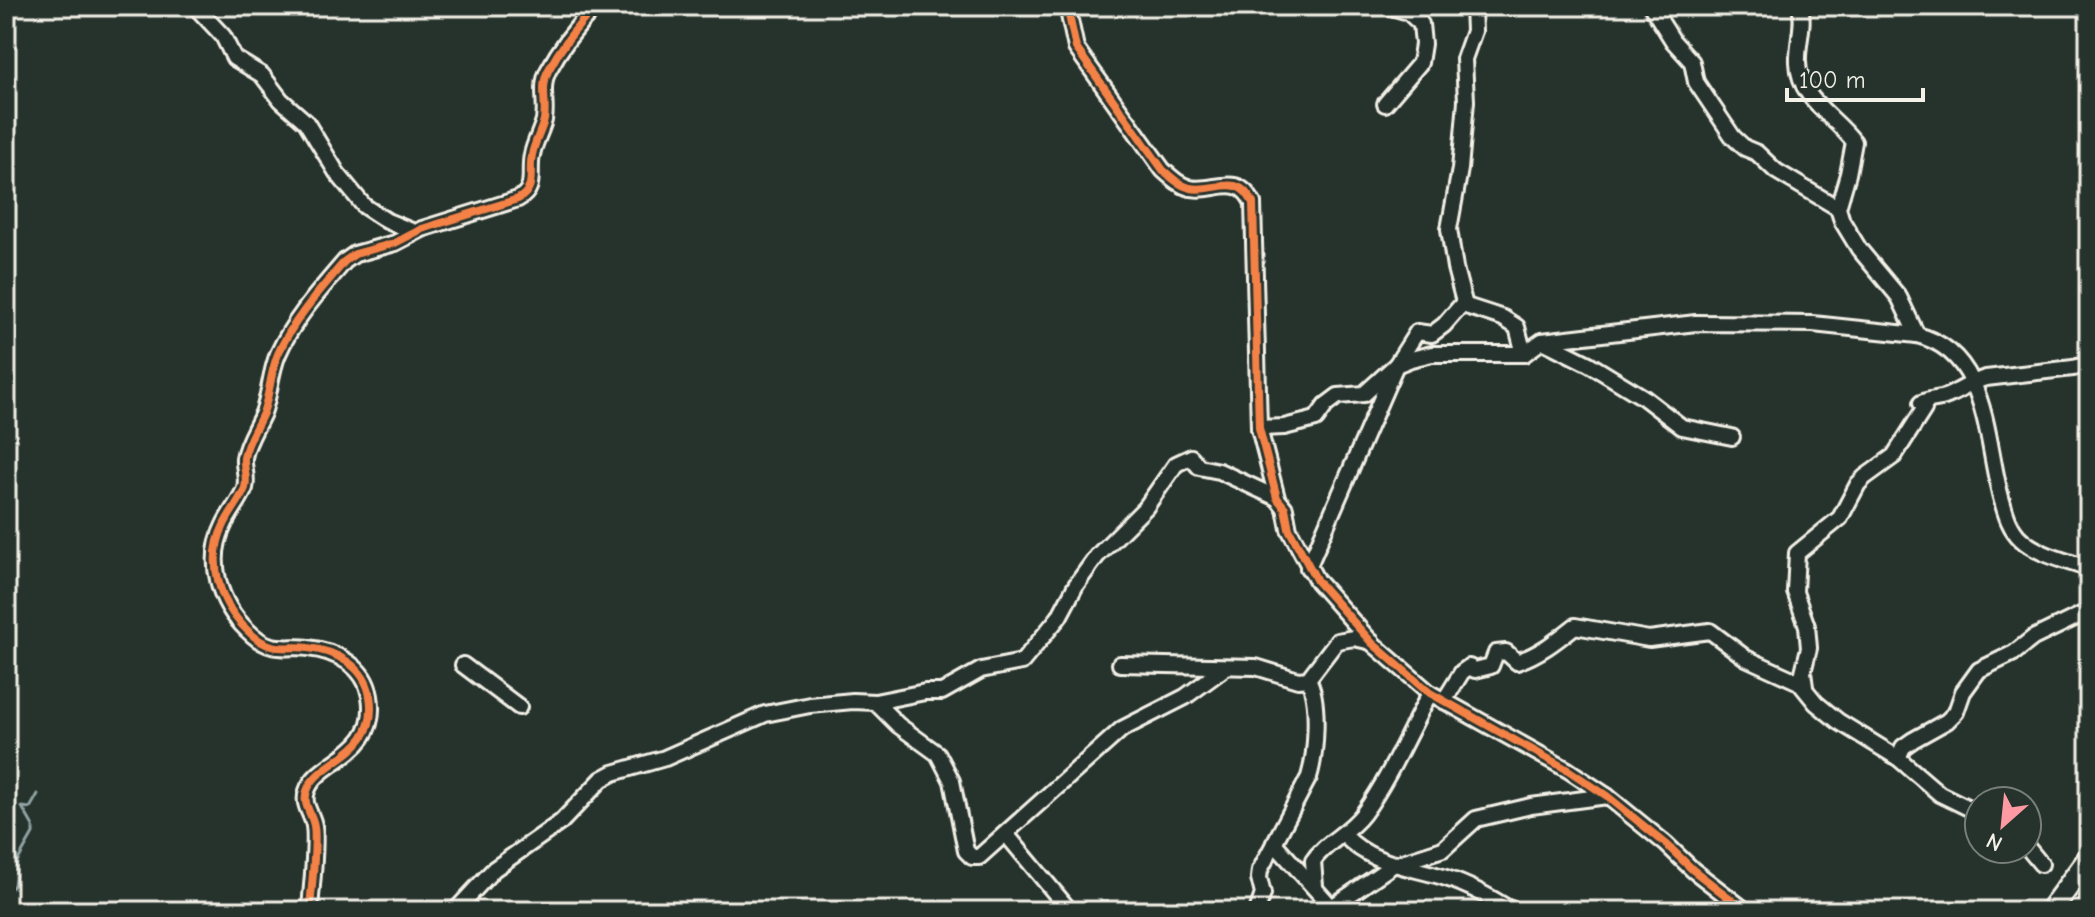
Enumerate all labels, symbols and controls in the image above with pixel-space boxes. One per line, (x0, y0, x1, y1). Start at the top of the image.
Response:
scale bar (1787, 52, 1923, 102)
text: 100 m (1799, 66, 1866, 94)
north arrow (1963, 785, 2043, 865)
text: N (1982, 827, 2007, 857)

